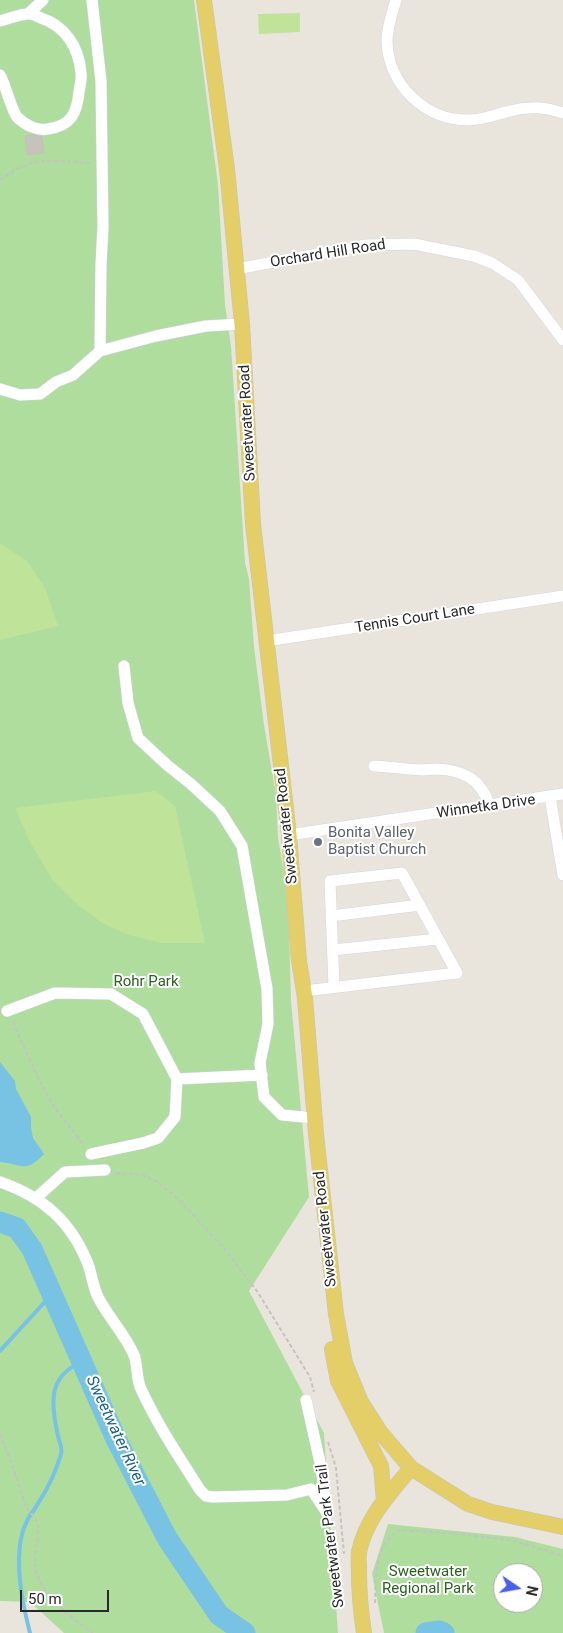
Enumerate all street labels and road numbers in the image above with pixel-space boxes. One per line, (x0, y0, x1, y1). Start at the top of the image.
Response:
street label: Orchard Hill Road (269, 236, 387, 272)
street label: Sweetwater Road (236, 364, 260, 482)
street label: Tennis Court Lane (354, 601, 476, 637)
street label: Sweetwater Road (272, 767, 302, 885)
street label: Winnetka Drive (435, 791, 537, 823)
street label: Sweetwater Road (311, 1170, 341, 1288)
street label: Sweetwater Park Trail (313, 1463, 349, 1609)

